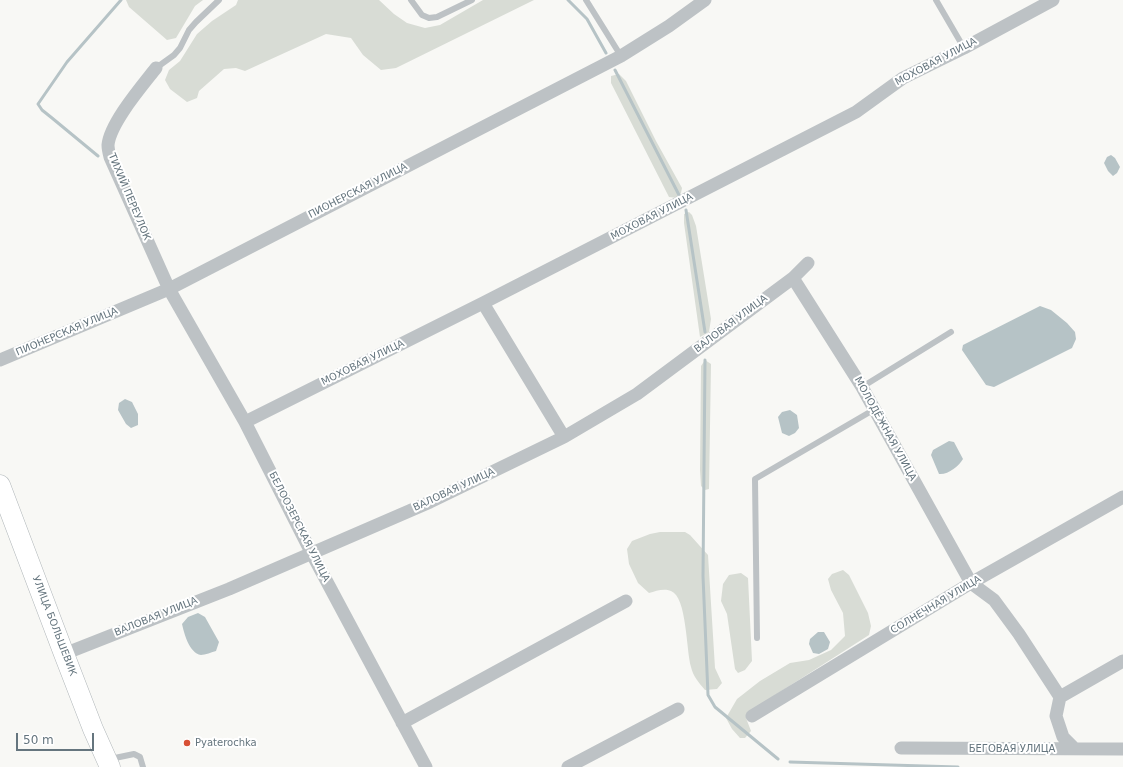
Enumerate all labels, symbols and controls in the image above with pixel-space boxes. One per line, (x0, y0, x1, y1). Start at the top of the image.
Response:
street label: МОХОВАЯ УЛИЦА (893, 35, 979, 89)
street label: ТИХИЙ ПЕРЕУЛОК (105, 152, 153, 242)
street label: ПИОНЕРСКАЯ УЛИЦА (306, 161, 410, 221)
street label: МОХОВАЯ УЛИЦА (609, 191, 695, 243)
street label: ВАЛОВАЯ УЛИЦА (692, 293, 770, 355)
street label: ПИОНЕРСКАЯ УЛИЦА (14, 305, 120, 359)
street label: МОХОВАЯ УЛИЦА (320, 338, 406, 388)
street label: МОЛОДЁЖНАЯ УЛИЦА (851, 375, 919, 483)
street label: ВАЛОВАЯ УЛИЦА (411, 466, 497, 514)
street label: БЕЛООЗЕРСКАЯ УЛИЦА (266, 470, 332, 584)
street label: СОЛНЕЧНАЯ УЛИЦА (889, 573, 983, 637)
street label: УЛИЦА БОЛЬШЕВИК (29, 574, 79, 678)
street label: ВАЛОВАЯ УЛИЦА (113, 595, 199, 639)
scale bar (18, 725, 96, 751)
text: 50 m (23, 733, 54, 747)
place label: Pyaterochka (195, 737, 257, 749)
marker: Pyaterochka (182, 738, 192, 748)
street label: БЕГОВАЯ УЛИЦА (969, 743, 1055, 755)

